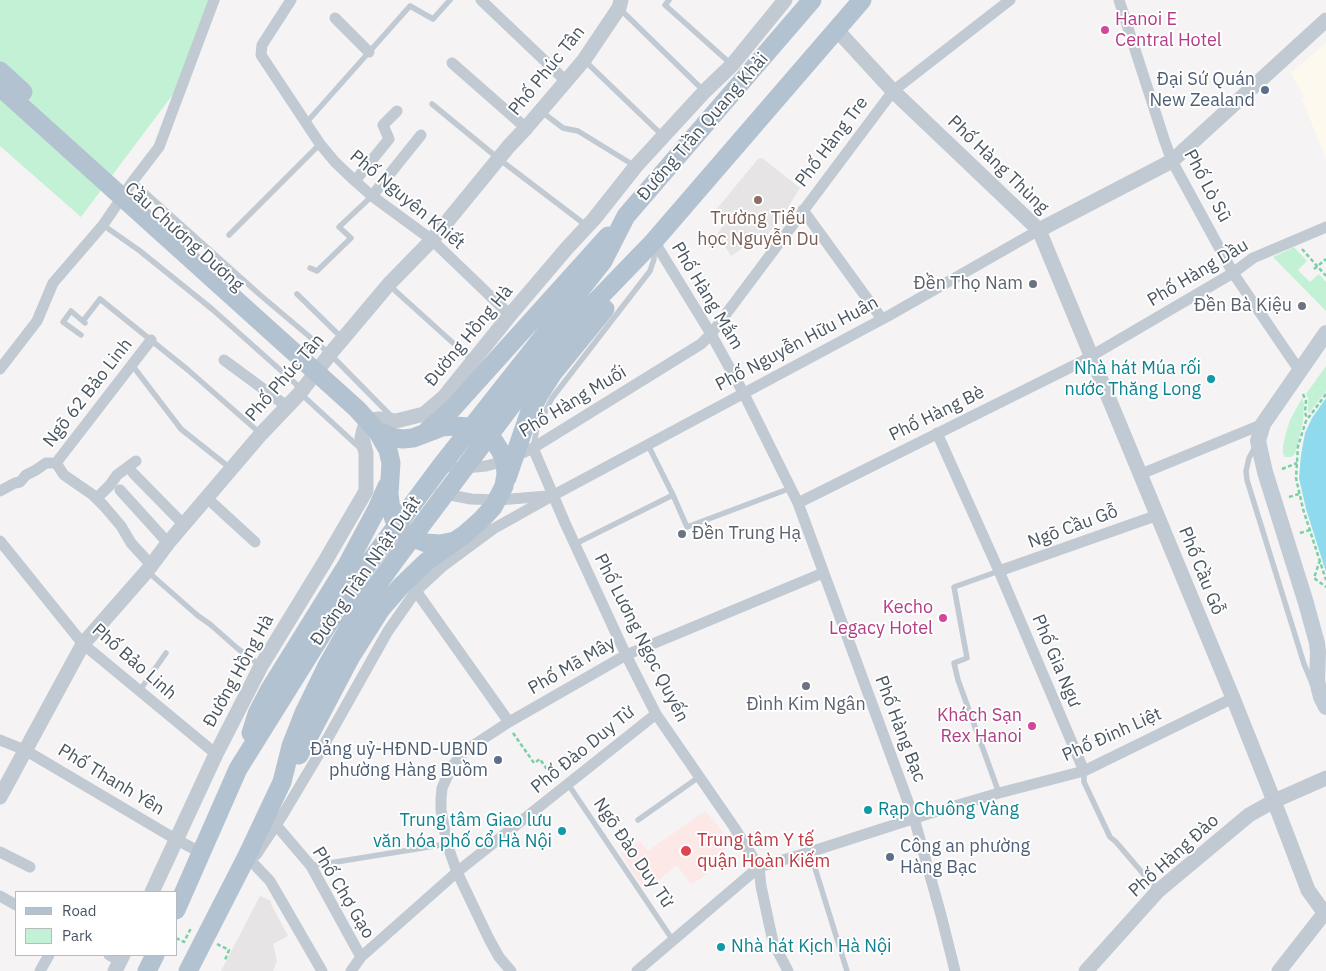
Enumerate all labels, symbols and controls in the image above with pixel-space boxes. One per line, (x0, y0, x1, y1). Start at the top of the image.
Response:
place label: Hanoi E Central Hotel (1115, 9, 1222, 52)
street label: Phố Phúc Tân (504, 22, 590, 120)
marker: Hanoi E Central Hotel (1099, 24, 1111, 36)
street label: Đường Trần Quang Khải (633, 49, 773, 205)
place label: Đại Sứ Quán New Zealand (1149, 69, 1255, 112)
marker: Đại Sứ Quán New Zealand (1259, 84, 1271, 96)
street label: Phố Hàng Tre (791, 93, 873, 191)
street label: Phố Hàng Thùng (943, 111, 1053, 219)
street label: Phố Nguyên Khiết (345, 146, 469, 254)
street label: Phố Lò Sũ (1179, 146, 1235, 226)
street label: Cầu Chương Dương (120, 178, 248, 296)
marker: Trường Tiểu học Nguyễn Du (752, 194, 764, 206)
place label: Trường Tiểu học Nguyễn Du (697, 208, 819, 250)
street label: Phố Hàng Dầu (1144, 234, 1252, 312)
street label: Phố Hàng Mắm (666, 238, 748, 354)
place label: Đền Thọ Nam (914, 273, 1023, 295)
marker: Đền Thọ Nam (1027, 278, 1039, 290)
street label: Đường Hồng Hà (420, 281, 518, 391)
street label: Phố Nguyễn Hữu Huân (712, 292, 882, 396)
place label: Đền Bà Kiệu (1194, 295, 1292, 317)
marker: Đền Bà Kiệu (1296, 300, 1308, 312)
street label: Phố Phúc Tân (241, 330, 329, 426)
street label: Ngõ 62 Bảo Linh (39, 334, 137, 452)
place label: Nhà hát Múa rối nước Thăng Long (1064, 358, 1201, 400)
street label: Phố Hàng Muối (515, 362, 631, 442)
marker: Nhà hát Múa rối nước Thăng Long (1205, 373, 1217, 385)
street label: Phố Hàng Bè (886, 382, 988, 446)
street label: Đường Trần Nhật Duật (306, 492, 426, 650)
street label: Ngõ Cầu Gỗ (1025, 501, 1121, 553)
place label: Đền Trung Hạ (692, 523, 801, 545)
street label: Phố Cầu Gỗ (1174, 524, 1228, 618)
marker: Đền Trung Hạ (676, 528, 688, 540)
street label: Phố Lương Ngọc Quyến (589, 550, 693, 726)
place label: Kecho Legacy Hotel (829, 597, 933, 640)
street label: Đường Hồng Hà (199, 611, 279, 731)
street label: Phố Gia Ngư (1027, 611, 1085, 711)
marker: Kecho Legacy Hotel (937, 612, 949, 624)
street label: Phố Bảo Linh (87, 619, 181, 705)
street label: Phố Mã Mây (525, 632, 619, 700)
street label: Phố Hàng Bạc (870, 673, 930, 785)
marker: Đình Kim Ngân (800, 680, 812, 692)
place label: Đình Kim Ngân (746, 694, 866, 716)
street label: Phố Đào Duy Từ (527, 702, 639, 798)
street label: Phố Đinh Liệt (1059, 703, 1165, 767)
place label: Khách Sạn Rex Hanoi (937, 705, 1022, 748)
marker: Khách Sạn Rex Hanoi (1026, 720, 1038, 732)
place label: Đảng uỷ-HĐND-UBND phường Hàng Buồm (310, 739, 488, 782)
street label: Phố Thanh Yên (54, 740, 168, 820)
marker: Đảng uỷ-HĐND-UBND phường Hàng Buồm (492, 754, 504, 766)
street label: Ngõ Đào Duy Từ (588, 794, 678, 912)
place label: Rạp Chuông Vàng (878, 799, 1019, 821)
marker: Rạp Chuông Vàng (862, 804, 874, 816)
place label: Trung tâm Giao lưu văn hóa phố cổ Hà Nội (373, 810, 552, 852)
street label: Phố Hàng Đào (1125, 810, 1223, 902)
marker: Trung tâm Giao lưu văn hóa phố cổ Hà Nội (556, 825, 568, 837)
place label: Trung tâm Y tế quận Hoàn Kiếm (697, 830, 830, 872)
place label: Công an phường Hàng Bạc (900, 836, 1030, 879)
street label: Phố Chợ Gạo (307, 843, 379, 943)
marker: Trung tâm Y tế quận Hoàn Kiếm (679, 844, 693, 858)
marker: Công an phường Hàng Bạc (884, 851, 896, 863)
legend (15, 891, 178, 956)
text: Road (62, 901, 97, 920)
text: Park (62, 926, 92, 945)
place label: Nhà hát Kịch Hà Nội (731, 936, 892, 958)
marker: Nhà hát Kịch Hà Nội (715, 941, 727, 953)

